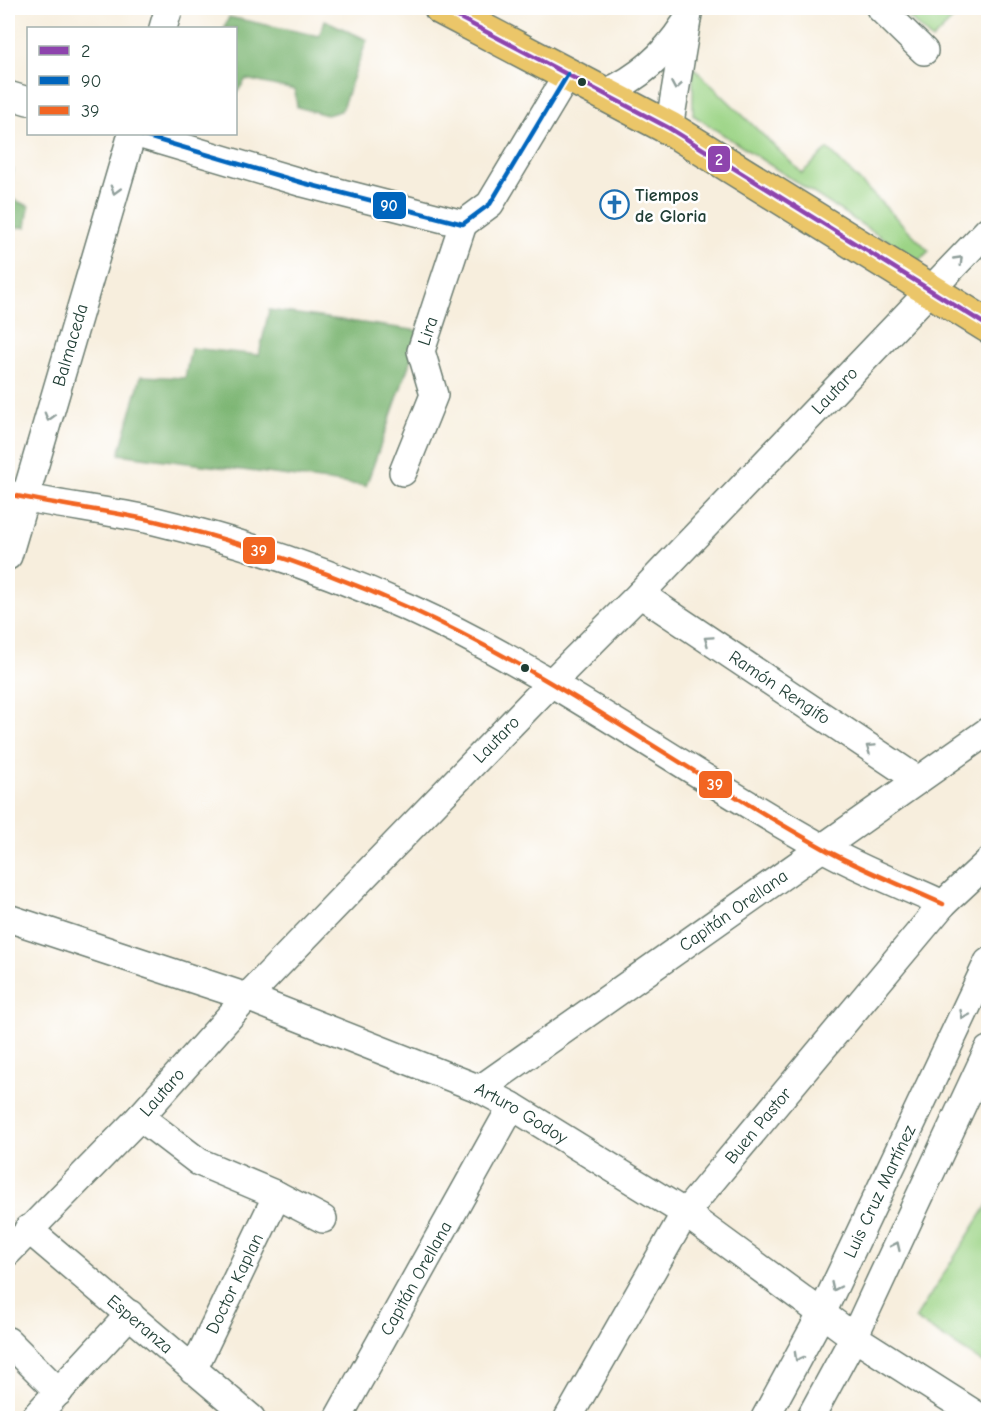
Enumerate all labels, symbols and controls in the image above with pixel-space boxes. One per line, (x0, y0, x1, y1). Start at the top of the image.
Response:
legend (27, 27, 237, 135)
text: 2 (81, 41, 90, 62)
text: 90 (81, 71, 102, 92)
unlabelled marker (576, 76, 588, 88)
one-way arrow (670, 81, 683, 91)
text: 39 (81, 101, 100, 122)
line badge: 2 (707, 145, 731, 173)
text: 2 (715, 151, 723, 169)
one-way arrow (110, 185, 123, 195)
place label: Tiempos de Gloria (635, 185, 707, 227)
church icon: Tiempos de Gloria (598, 189, 630, 221)
line badge: 90 (372, 191, 407, 220)
text: 90 (380, 197, 398, 215)
one-way arrow (952, 257, 963, 268)
street label: Balmaceda (48, 301, 93, 389)
street label: Lira (414, 314, 443, 348)
street label: Lautaro (807, 363, 862, 419)
one-way arrow (44, 411, 56, 422)
line badge: 39 (242, 536, 276, 565)
text: 39 (251, 542, 267, 560)
one-way arrow (703, 636, 714, 647)
street label: Ramón Rengifo (725, 646, 834, 729)
unlabelled marker (519, 662, 531, 674)
street label: Lautaro (469, 712, 524, 768)
one-way arrow (866, 744, 877, 755)
line badge: 39 (698, 770, 733, 799)
text: 39 (707, 776, 723, 794)
street label: Capitán Orellana (675, 865, 792, 956)
one-way arrow (959, 1009, 971, 1020)
street label: Lautaro (135, 1064, 189, 1121)
street label: Arturo Godoy (471, 1078, 572, 1149)
street label: Buen Pastor (721, 1083, 797, 1168)
street label: Luis Cruz Martínez (840, 1122, 920, 1261)
street label: Capitán Orellana (376, 1218, 457, 1339)
street label: Doctor Kaplan (202, 1230, 268, 1337)
one-way arrow (889, 1241, 901, 1252)
one-way arrow (831, 1280, 843, 1291)
street label: Esperanza (103, 1291, 177, 1358)
one-way arrow (794, 1351, 805, 1361)

